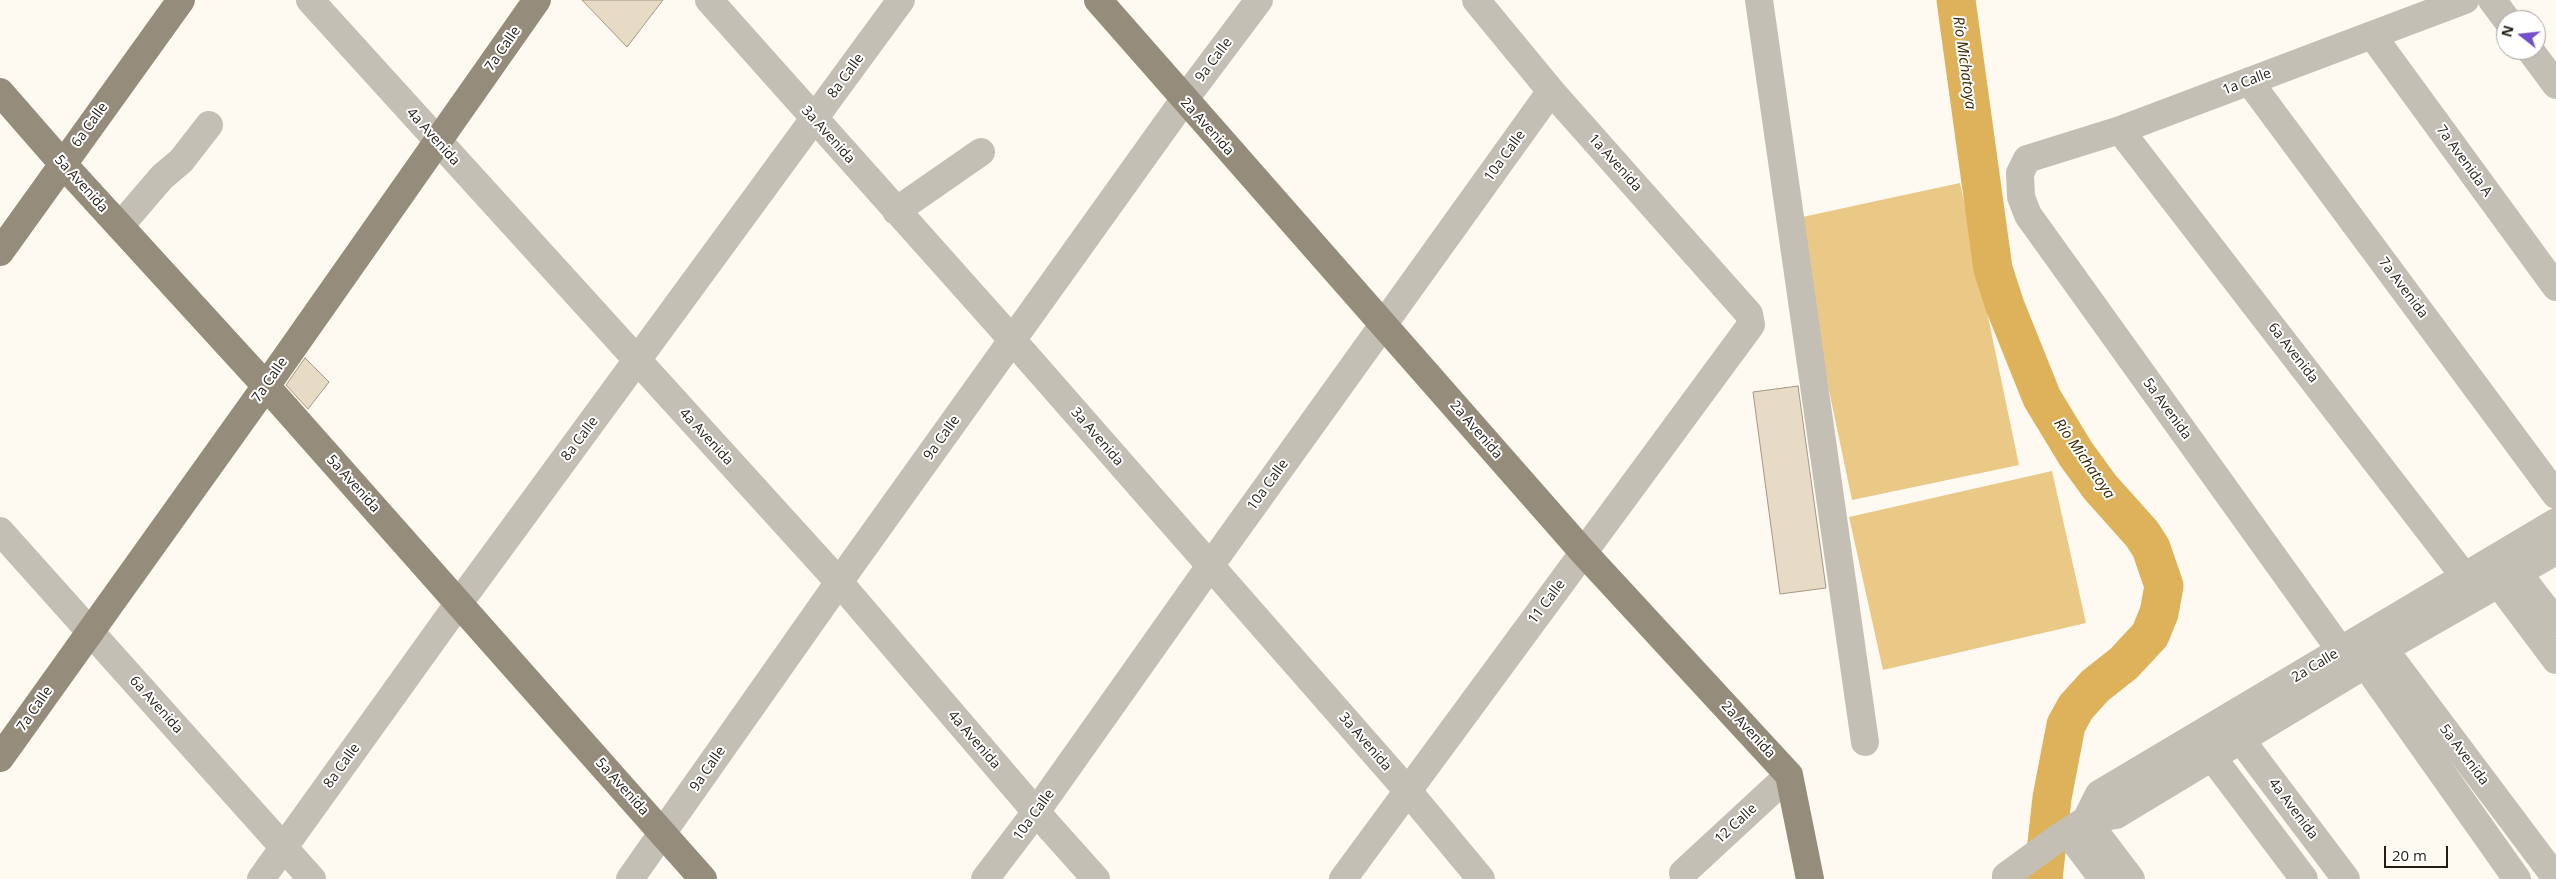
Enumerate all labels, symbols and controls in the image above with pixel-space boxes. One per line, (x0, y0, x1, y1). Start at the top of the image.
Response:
north arrow (2496, 10, 2546, 60)
water label: Río Michatoya (1949, 15, 1979, 111)
street label: 7a Calle (482, 23, 524, 75)
text: N (2496, 23, 2518, 39)
street label: 9a Calle (1192, 35, 1236, 85)
street label: 8a Calle (824, 50, 868, 102)
street label: 1a Calle (2220, 65, 2274, 99)
street label: 2a Avenida (1177, 95, 1237, 159)
street label: 6a Calle (68, 99, 112, 151)
street label: 3a Avenida (798, 103, 858, 167)
street label: 4a Avenida (403, 105, 463, 169)
street label: 7a Avenida A (2432, 122, 2496, 200)
street label: 10a Calle (1481, 127, 1529, 185)
street label: 1a Avenida (1585, 131, 1645, 195)
street label: 5a Avenida (51, 152, 111, 216)
street label: 7a Avenida (2375, 254, 2431, 322)
street label: 6a Avenida (2264, 320, 2322, 386)
street label: 7a Calle (249, 354, 291, 406)
street label: 5a Avenida (2139, 375, 2195, 443)
street label: 2a Avenida (1446, 397, 1506, 463)
street label: 3a Avenida (1067, 404, 1127, 470)
street label: 4a Avenida (675, 405, 737, 469)
street label: 9a Calle (920, 412, 964, 464)
street label: 8a Calle (558, 414, 602, 464)
water label: Río Michatoya (2050, 415, 2118, 503)
street label: 5a Avenida (323, 452, 383, 516)
street label: 10a Calle (1244, 456, 1292, 514)
street label: 11 Calle (1525, 577, 1569, 627)
street label: 2a Calle (2289, 646, 2341, 686)
street label: 6a Avenida (126, 673, 186, 737)
street label: 7a Calle (14, 683, 56, 735)
street label: 2a Avenida (1717, 698, 1779, 762)
street label: 4a Avenida (944, 707, 1004, 773)
street label: 3a Avenida (1335, 709, 1395, 775)
street label: 5a Avenida (2436, 721, 2492, 789)
street label: 8a Calle (320, 740, 364, 792)
street label: 9a Calle (687, 743, 729, 795)
street label: 5a Avenida (592, 755, 652, 819)
street label: 4a Avenida (2265, 775, 2321, 843)
street label: 10a Calle (1010, 786, 1058, 844)
street label: 12 Calle (1712, 800, 1760, 848)
scale bar (2386, 836, 2450, 868)
text: 20 m (2392, 845, 2427, 865)

